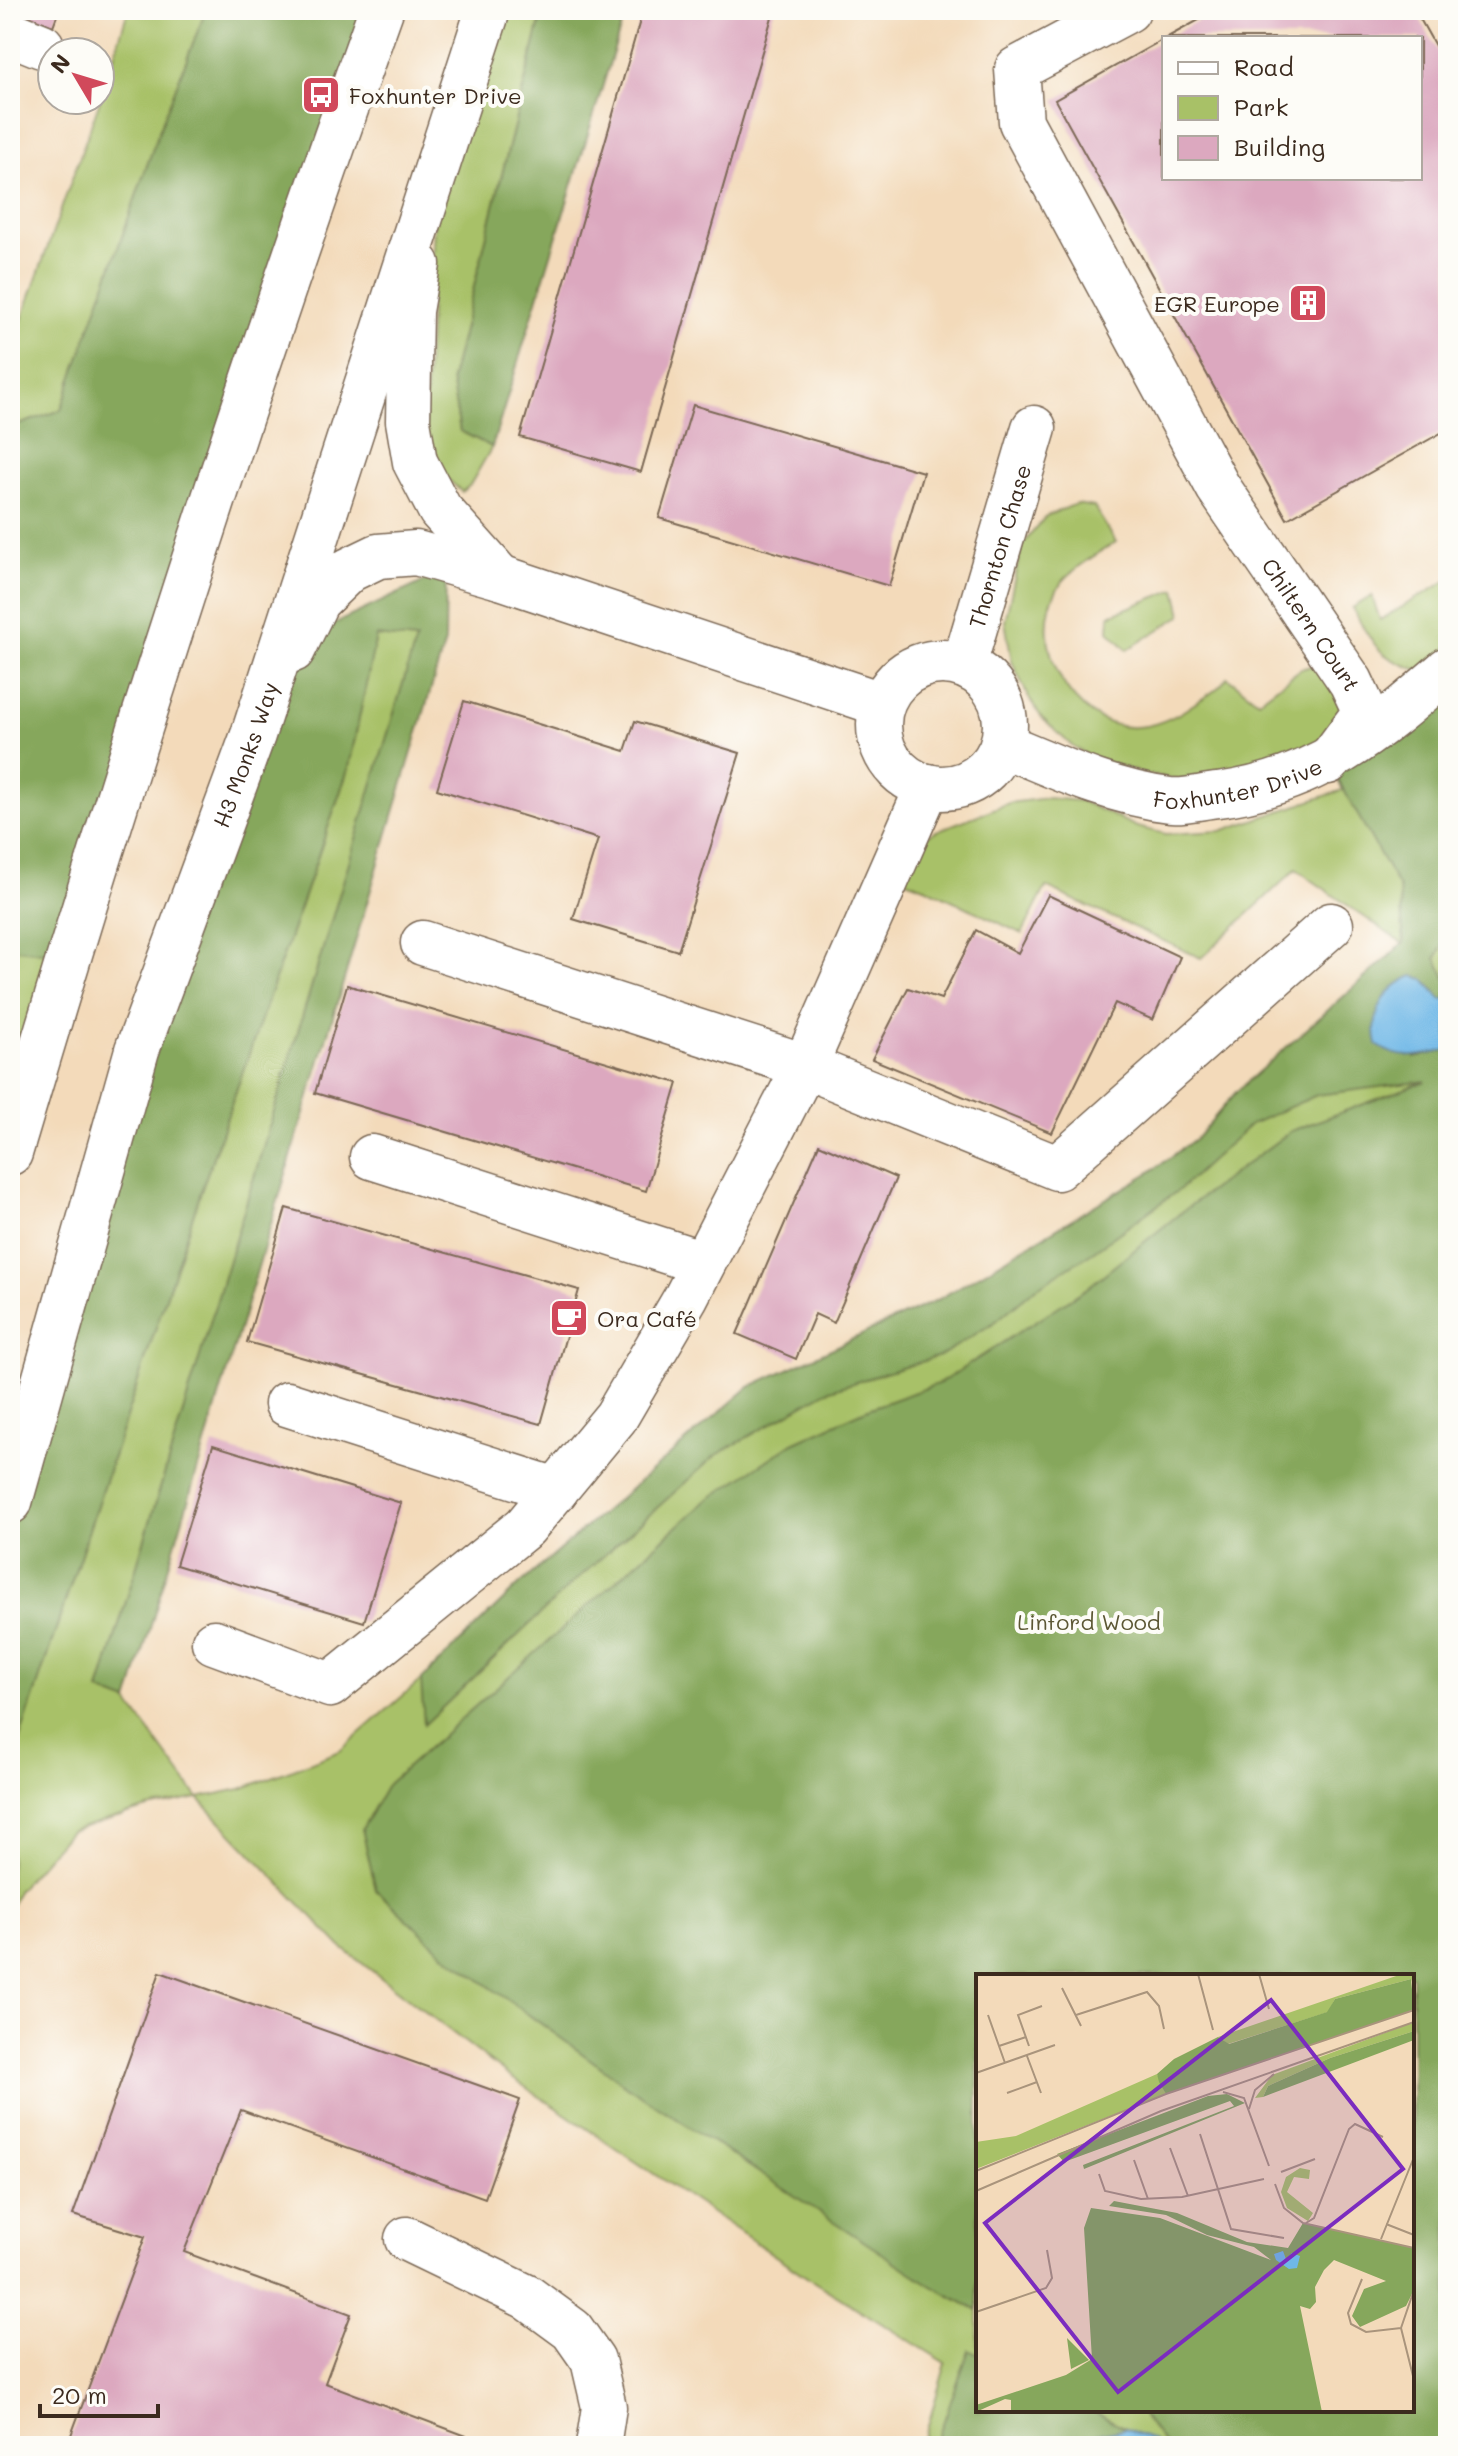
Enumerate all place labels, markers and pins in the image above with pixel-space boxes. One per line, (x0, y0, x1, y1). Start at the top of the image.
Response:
bus stop icon: Foxhunter Drive (300, 74, 342, 116)
place label: Foxhunter Drive (349, 81, 522, 110)
building icon: EGR Europe (1287, 282, 1329, 324)
place label: EGR Europe (1154, 289, 1280, 318)
cafe icon: Ora Café (548, 1297, 590, 1339)
place label: Ora Café (597, 1304, 697, 1333)

